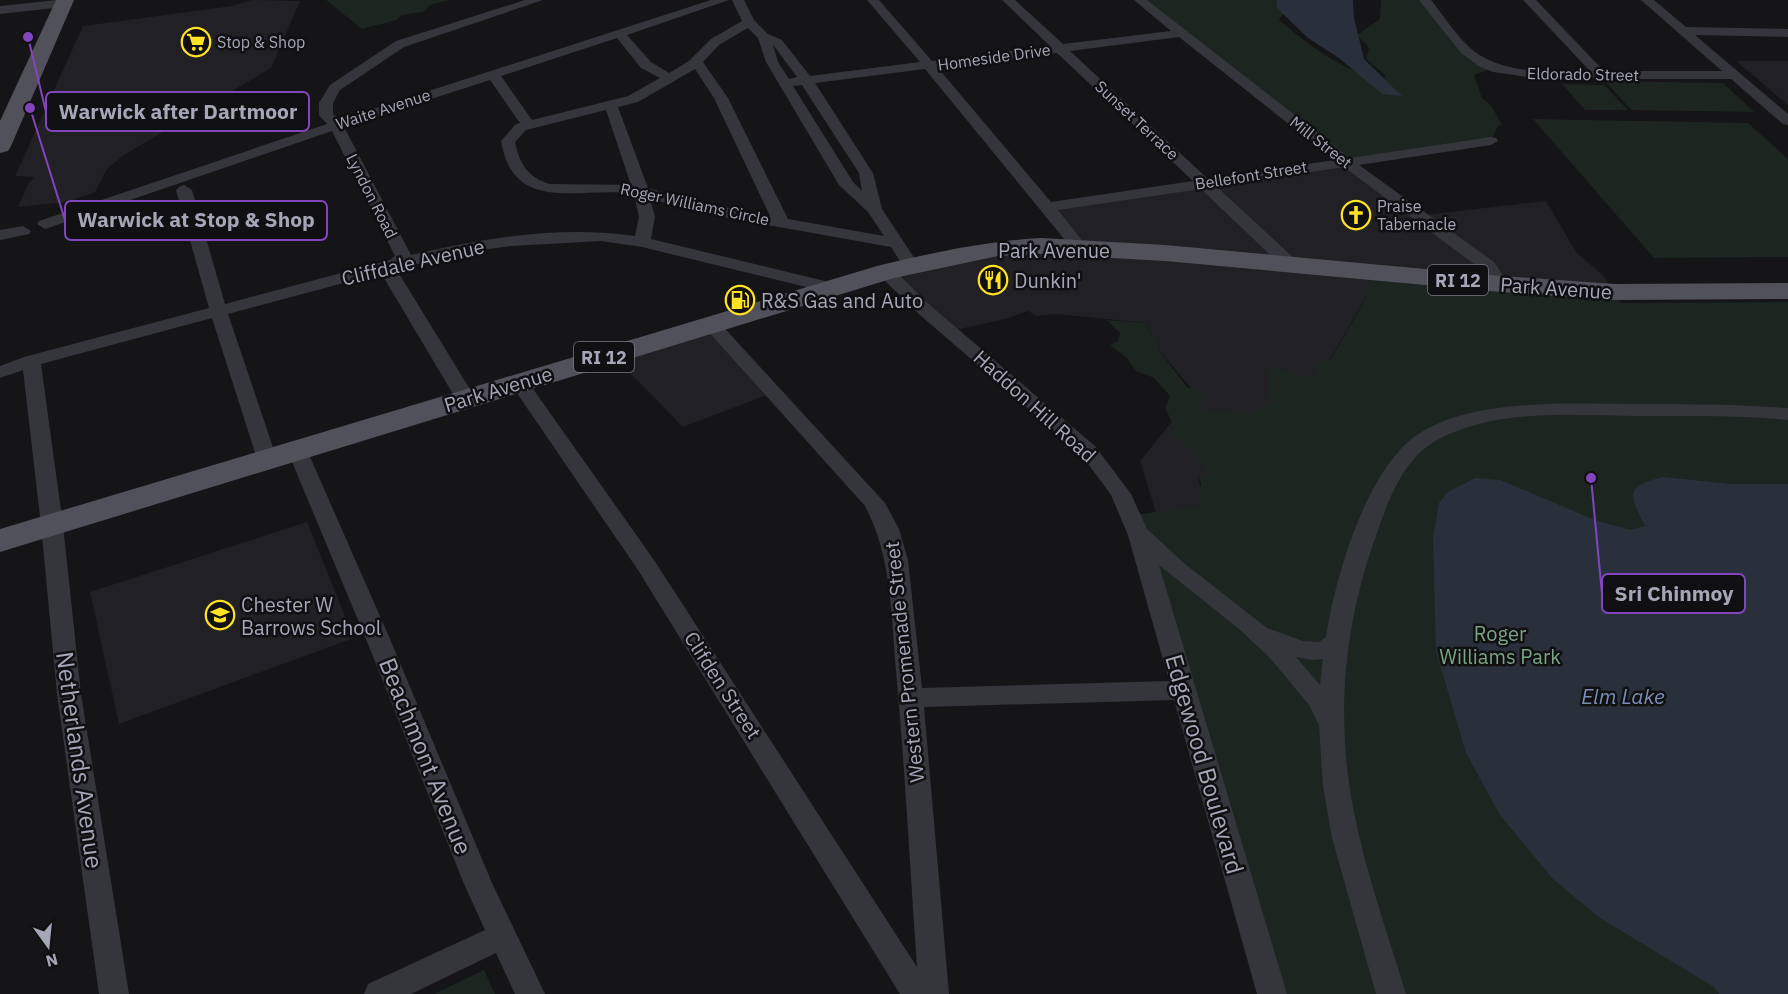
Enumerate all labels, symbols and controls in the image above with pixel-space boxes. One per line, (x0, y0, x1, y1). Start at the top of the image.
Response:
supermarket icon: Stop & Shop (180, 26, 212, 58)
place label: Stop & Shop (217, 32, 305, 52)
street label: Homeside Drive (936, 39, 1052, 75)
street label: Eldorado Street (1527, 63, 1639, 85)
street label: Sunset Terrace (1091, 76, 1183, 164)
street label: Waite Avenue (333, 84, 433, 134)
callout: Warwick after Dartmoor (46, 92, 309, 131)
text: Warwick after Dartmoor (59, 97, 298, 125)
street label: Mill Street (1286, 112, 1356, 172)
street label: Lyndon Road (342, 150, 402, 242)
street label: Bellefont Street (1194, 156, 1308, 194)
street label: Roger Williams Circle (619, 178, 771, 230)
place label: Praise Tabernacle (1377, 196, 1457, 234)
church icon: Praise Tabernacle (1340, 199, 1372, 231)
callout: Warwick at Stop & Shop (65, 201, 327, 240)
text: Warwick at Stop & Shop (77, 205, 315, 233)
street label: Cliffdale Avenue (339, 232, 487, 292)
street label: Park Avenue (998, 237, 1110, 264)
restaurant icon: Dunkin' (977, 264, 1009, 296)
road number: RI 12 (1428, 265, 1488, 295)
place label: Dunkin' (1014, 267, 1082, 294)
street label: Park Avenue (1499, 271, 1613, 305)
fuel station icon: R&S Gas and Auto (724, 284, 756, 316)
place label: R&S Gas and Auto (761, 287, 923, 314)
road number: RI 12 (574, 342, 634, 372)
street label: Haddon Hill Road (968, 344, 1102, 468)
street label: Park Avenue (441, 360, 556, 418)
street label: Western Promenade Street (878, 540, 930, 784)
callout: Sri Chinmoy (1602, 574, 1745, 613)
text: Sri Chinmoy (1615, 579, 1734, 607)
place label: Chester W Barrows School (241, 591, 381, 641)
school or university icon: Chester W Barrows School (204, 599, 236, 631)
park label: Roger Williams Park (1439, 620, 1561, 670)
street label: Clifden Street (678, 626, 768, 744)
street label: Netherlands Avenue (49, 650, 111, 870)
street label: Edgewood Boulevard (1158, 650, 1252, 878)
street label: Beachmont Avenue (372, 653, 480, 859)
water label: Elm Lake (1581, 682, 1665, 710)
north arrow (18, 916, 78, 976)
text: N (44, 949, 60, 972)

